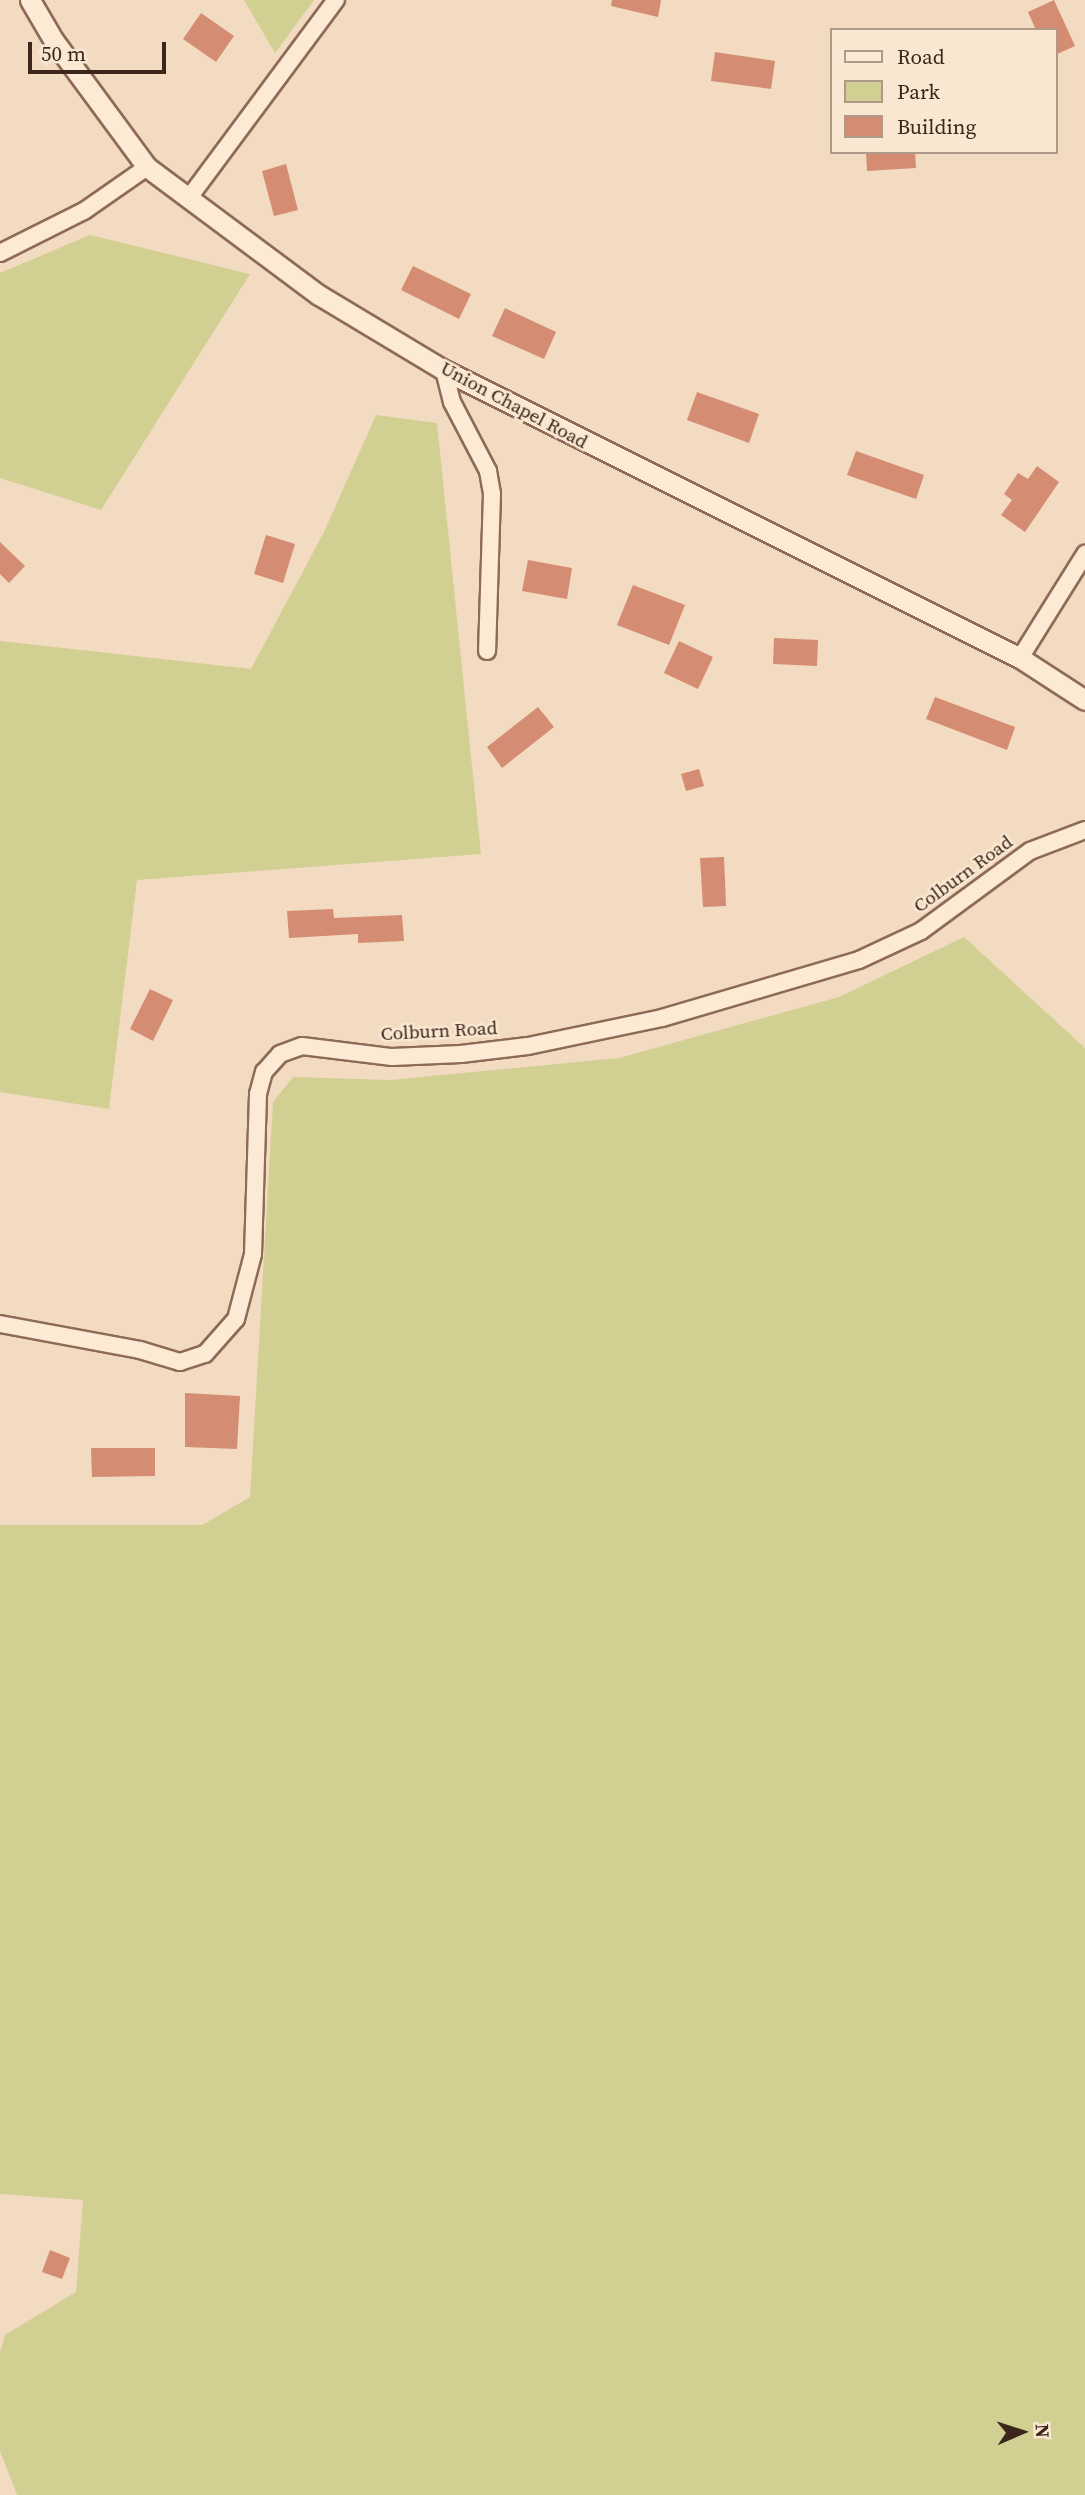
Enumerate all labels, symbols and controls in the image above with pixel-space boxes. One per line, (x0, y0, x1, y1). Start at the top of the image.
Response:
scale bar (32, 28, 170, 72)
legend (830, 28, 1057, 154)
text: 50 m (41, 39, 86, 68)
text: Road (897, 42, 945, 71)
text: Park (897, 77, 940, 106)
text: Building (897, 112, 976, 141)
street label: Union Chapel Road (437, 357, 591, 453)
street label: Colburn Road (909, 830, 1017, 918)
street label: Colburn Road (380, 1017, 498, 1045)
north arrow (987, 2397, 1057, 2467)
text: N (1030, 2423, 1056, 2438)

